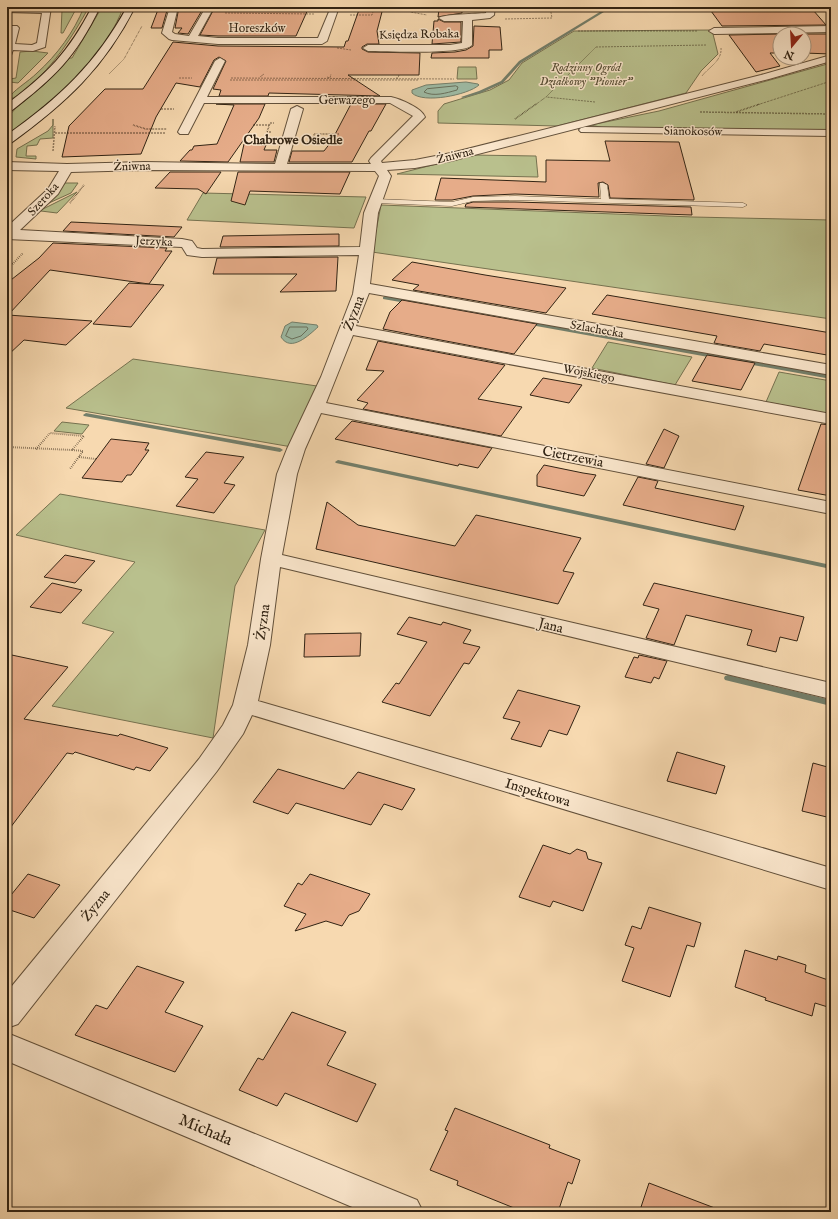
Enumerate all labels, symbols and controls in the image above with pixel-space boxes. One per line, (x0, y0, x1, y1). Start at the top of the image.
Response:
street label: Horeszków (229, 21, 287, 36)
street label: Księdza Robaka (379, 26, 460, 43)
north arrow (772, 26, 812, 66)
text: N (782, 46, 797, 63)
park label: Rodzinny Ogród Działkowy "Pionier" (540, 60, 633, 89)
street label: Gerwazego (319, 93, 376, 108)
street label: Sianokosów (664, 123, 724, 140)
district label: Chabrowe Osiedle (244, 132, 342, 149)
street label: Żniwna (435, 143, 476, 167)
street label: Żniwna (113, 158, 152, 174)
street label: Szeroka (25, 179, 63, 219)
street label: Jerzyka (133, 233, 174, 251)
street label: Żyzna (339, 292, 369, 334)
street label: Szlachecka (569, 317, 626, 342)
street label: Wojskiego (562, 361, 617, 386)
street label: Cietrzewia (541, 442, 606, 472)
street label: Żyzna (252, 602, 275, 641)
street label: Jana (535, 614, 566, 638)
street label: Inspektowa (503, 775, 573, 812)
street label: Żyzna (77, 885, 115, 925)
street label: Michała (175, 1110, 236, 1151)

